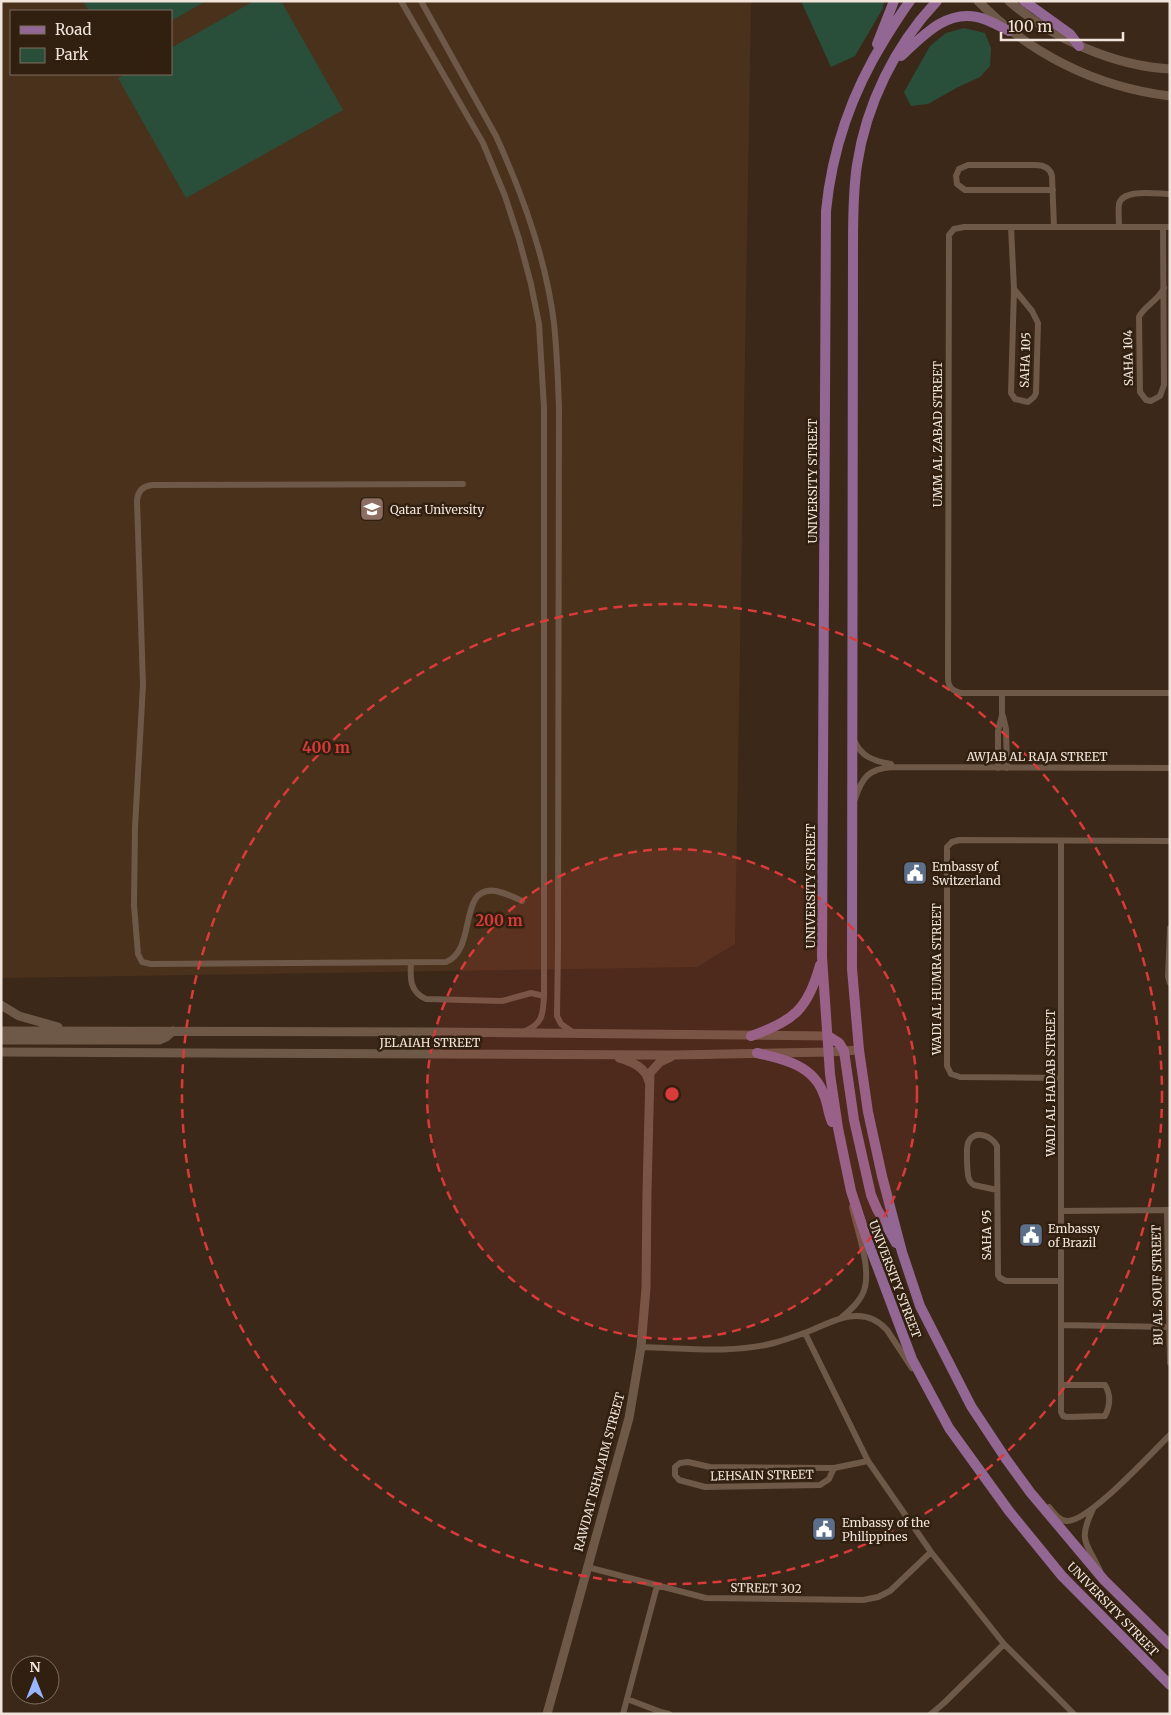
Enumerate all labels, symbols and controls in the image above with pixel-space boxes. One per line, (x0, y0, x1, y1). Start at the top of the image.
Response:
legend (10, 10, 172, 75)
scale bar (1001, 10, 1124, 42)
text: 100 m (1008, 17, 1052, 36)
text: Road (55, 20, 91, 39)
text: Park (55, 45, 89, 64)
street label: SAHA 104 (1120, 329, 1136, 386)
street label: SAHA 105 (1017, 332, 1033, 388)
street label: UMM AL ZABAD STREET (930, 360, 945, 507)
street label: UNIVERSITY STREET (805, 418, 820, 543)
school or university icon: Qatar University (359, 496, 385, 522)
place label: Qatar University (390, 502, 484, 517)
text: 400 m (302, 738, 350, 757)
street label: AWJAB AL RAJA STREET (965, 749, 1108, 764)
street label: UNIVERSITY STREET (803, 823, 818, 948)
place label: Embassy of Switzerland (932, 859, 1001, 888)
public building icon: Embassy of Switzerland (902, 860, 928, 886)
street label: WADI AL HUMRA STREET (929, 902, 944, 1056)
text: 200 m (475, 911, 523, 930)
street label: WADI AL HADAB STREET (1043, 1009, 1058, 1158)
street label: JELAIAH STREET (379, 1035, 481, 1050)
centre of rings (663, 1085, 681, 1103)
street label: SAHA 95 (979, 1210, 994, 1260)
street label: UNIVERSITY STREET (866, 1218, 925, 1341)
place label: Embassy of Brazil (1048, 1221, 1100, 1250)
public building icon: Embassy of Brazil (1018, 1222, 1044, 1248)
street label: BU AL SOUF STREET (1148, 1224, 1166, 1345)
street label: RAWDAT ISHMAIM STREET (571, 1390, 628, 1553)
street label: LEHSAIN STREET (710, 1467, 815, 1483)
place label: Embassy of the Philippines (842, 1515, 930, 1544)
public building icon: Embassy of the Philippines (811, 1516, 837, 1542)
street label: UNIVERSITY STREET (1064, 1559, 1162, 1660)
street label: STREET 302 (730, 1580, 802, 1596)
north arrow (10, 1655, 60, 1705)
text: N (29, 1658, 41, 1676)

